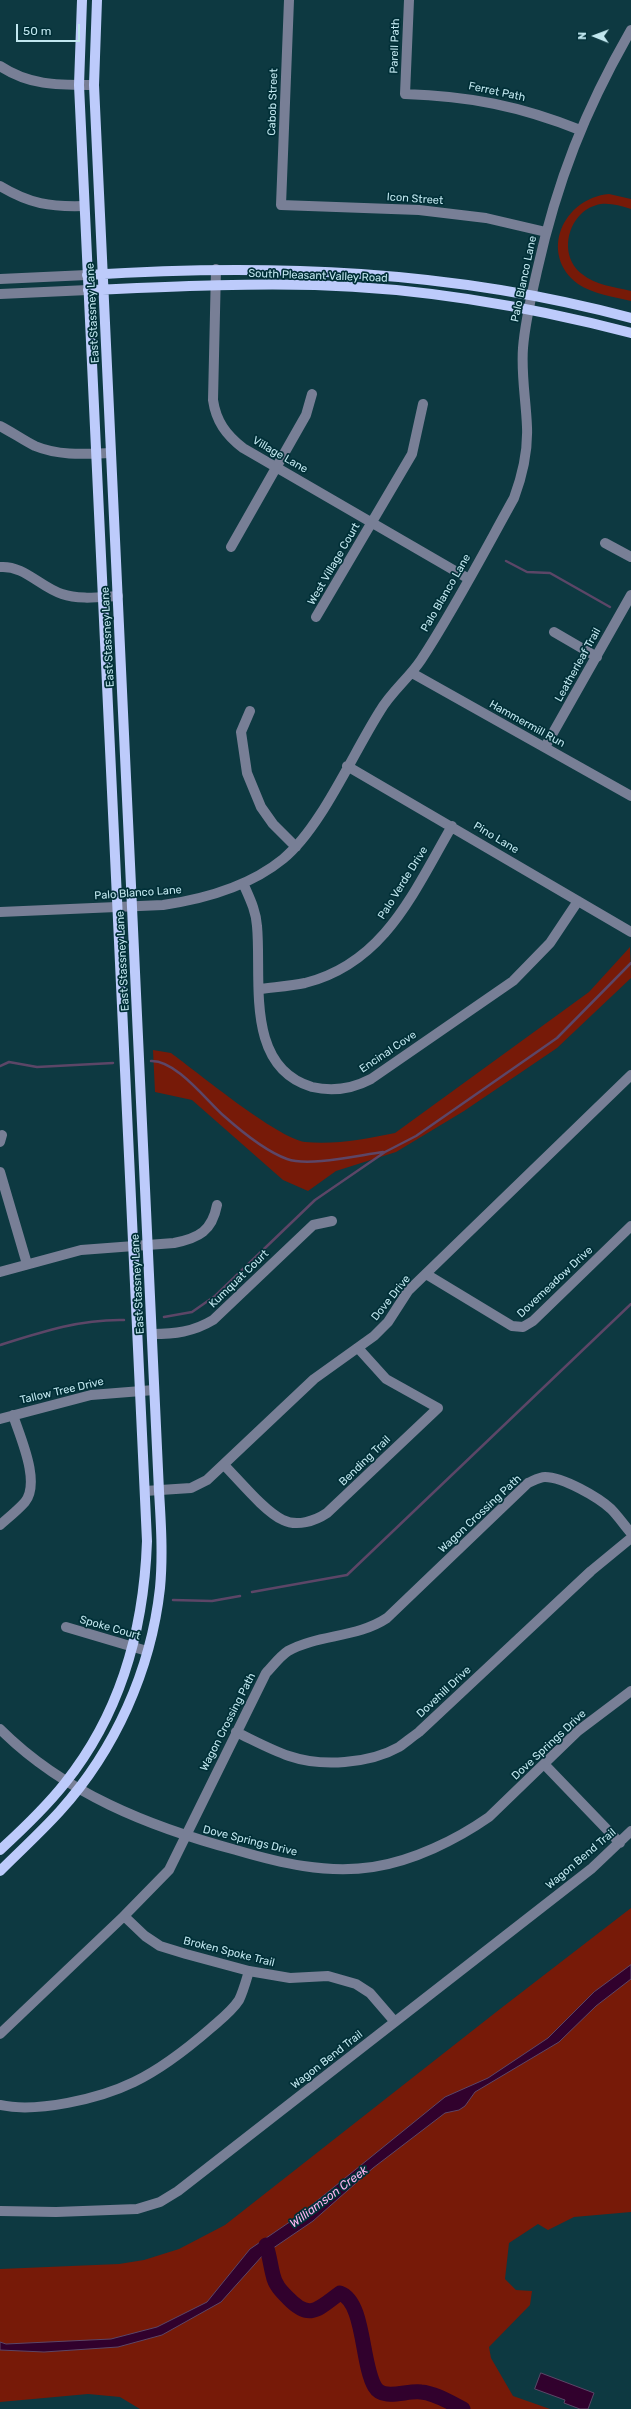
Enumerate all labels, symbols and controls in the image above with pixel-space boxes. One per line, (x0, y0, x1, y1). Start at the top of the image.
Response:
scale bar (18, 16, 82, 42)
north arrow (575, 16, 615, 56)
street label: Parell Path (387, 18, 403, 74)
text: 50 m (23, 24, 51, 38)
text: N (576, 32, 589, 40)
street label: Cabob Street (265, 68, 281, 136)
street label: Ferret Path (467, 80, 527, 104)
street label: Icon Street (386, 190, 444, 208)
street label: Palo Blanco Lane (508, 235, 540, 323)
street label: East Stassney Lane (84, 263, 102, 363)
street label: South Pleasant Valley Road (248, 267, 388, 285)
street label: Village Lane (250, 434, 310, 476)
street label: West Village Court (305, 521, 363, 607)
street label: Palo Blanco Lane (418, 552, 474, 634)
street label: East Stassney Lane (99, 587, 117, 687)
street label: Leatherleaf Trail (552, 626, 604, 704)
street label: Hammermill Run (487, 698, 567, 750)
street label: Pino Lane (471, 819, 521, 857)
street label: Palo Verde Drive (375, 844, 431, 922)
street label: Palo Blanco Lane (94, 883, 182, 903)
street label: East Stassney Lane (114, 911, 132, 1011)
street label: Encinal Cove (357, 1028, 419, 1076)
street label: East Stassney Lane (129, 1234, 147, 1334)
street label: Dovemeadow Drive (514, 1244, 596, 1320)
street label: Kumquat Court (206, 1247, 272, 1311)
street label: Dove Drive (369, 1273, 413, 1323)
street label: Tallow Tree Drive (19, 1375, 105, 1407)
street label: Bending Trail (337, 1433, 393, 1489)
street label: Wagon Crossing Path (436, 1472, 524, 1556)
street label: Spoke Court (78, 1613, 142, 1643)
street label: Dovehill Drive (414, 1663, 474, 1721)
street label: Wagon Crossing Path (198, 1671, 258, 1773)
street label: Dove Springs Drive (509, 1707, 589, 1783)
street label: Dove Springs Drive (201, 1823, 299, 1859)
street label: Wagon Bend Trail (543, 1826, 619, 1892)
street label: Broken Spoke Trail (182, 1934, 276, 1970)
street label: Wagon Bend Trail (289, 2028, 365, 2092)
water label: Williamson Creek (287, 2163, 371, 2231)

